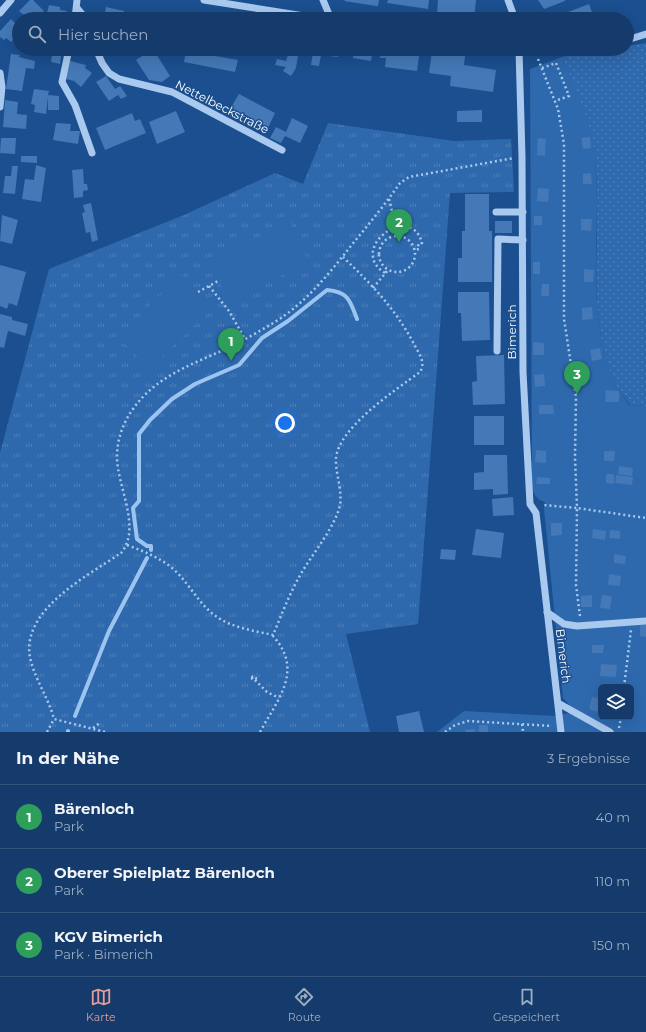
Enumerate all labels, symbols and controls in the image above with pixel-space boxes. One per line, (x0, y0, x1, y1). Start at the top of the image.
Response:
search box (12, 12, 634, 56)
icon: search (26, 23, 48, 45)
text: Hier suchen (58, 25, 148, 44)
street label: Nettelbeckstraße (173, 76, 272, 137)
pin: 2 (386, 209, 412, 242)
street label: Bimerich (504, 305, 519, 359)
pin: 1 (218, 328, 244, 361)
pin: 3 (564, 361, 590, 394)
your location (275, 413, 295, 433)
street label: Bimerich (553, 628, 574, 684)
map controls (598, 684, 634, 720)
button: layers (598, 684, 634, 720)
text: In der Nähe (16, 748, 120, 768)
text: 3 Ergebnisse (547, 750, 630, 766)
text: Bärenloch (54, 799, 134, 818)
text: 1 (26, 809, 32, 825)
text: 40 m (596, 809, 630, 825)
text: Park (54, 818, 84, 834)
text: Oberer Spielplatz Bärenloch (54, 863, 275, 882)
text: 2 (25, 873, 33, 889)
text: 110 m (595, 873, 630, 889)
text: Park (54, 882, 84, 898)
text: KGV Bimerich (54, 927, 163, 946)
text: 3 (25, 937, 33, 953)
text: 150 m (592, 937, 630, 953)
text: Park · Bimerich (54, 946, 153, 962)
tab: Karte (86, 986, 116, 1024)
tab: Route (288, 986, 321, 1024)
tab: Gespeichert (493, 986, 560, 1024)

